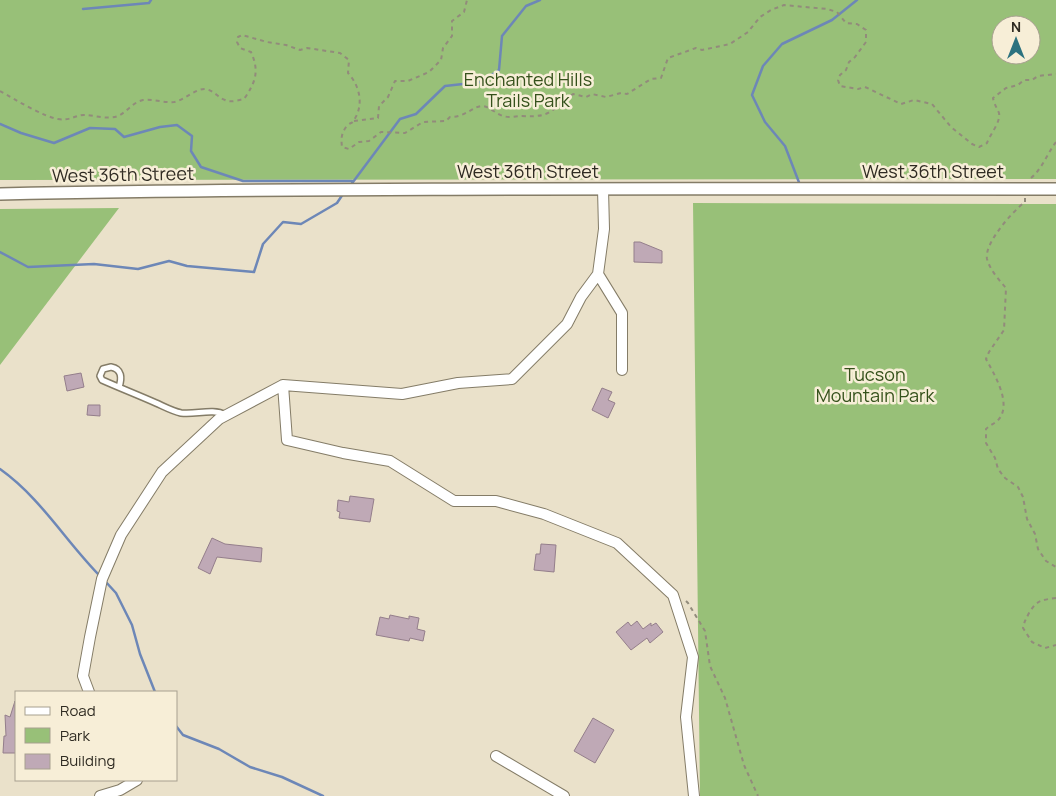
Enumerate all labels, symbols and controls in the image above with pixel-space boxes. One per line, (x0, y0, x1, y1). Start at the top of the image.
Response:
north arrow (991, 15, 1041, 65)
text: N (1011, 17, 1021, 36)
park label: Enchanted Hills Trails Park (464, 67, 592, 112)
street label: West 36th Street (457, 159, 599, 183)
street label: West 36th Street (862, 159, 1004, 183)
street label: West 36th Street (52, 161, 194, 187)
park label: Tucson Mountain Park (816, 362, 935, 407)
legend (15, 691, 178, 781)
text: Road (60, 700, 96, 721)
text: Park (60, 725, 90, 746)
text: Building (60, 750, 115, 771)

